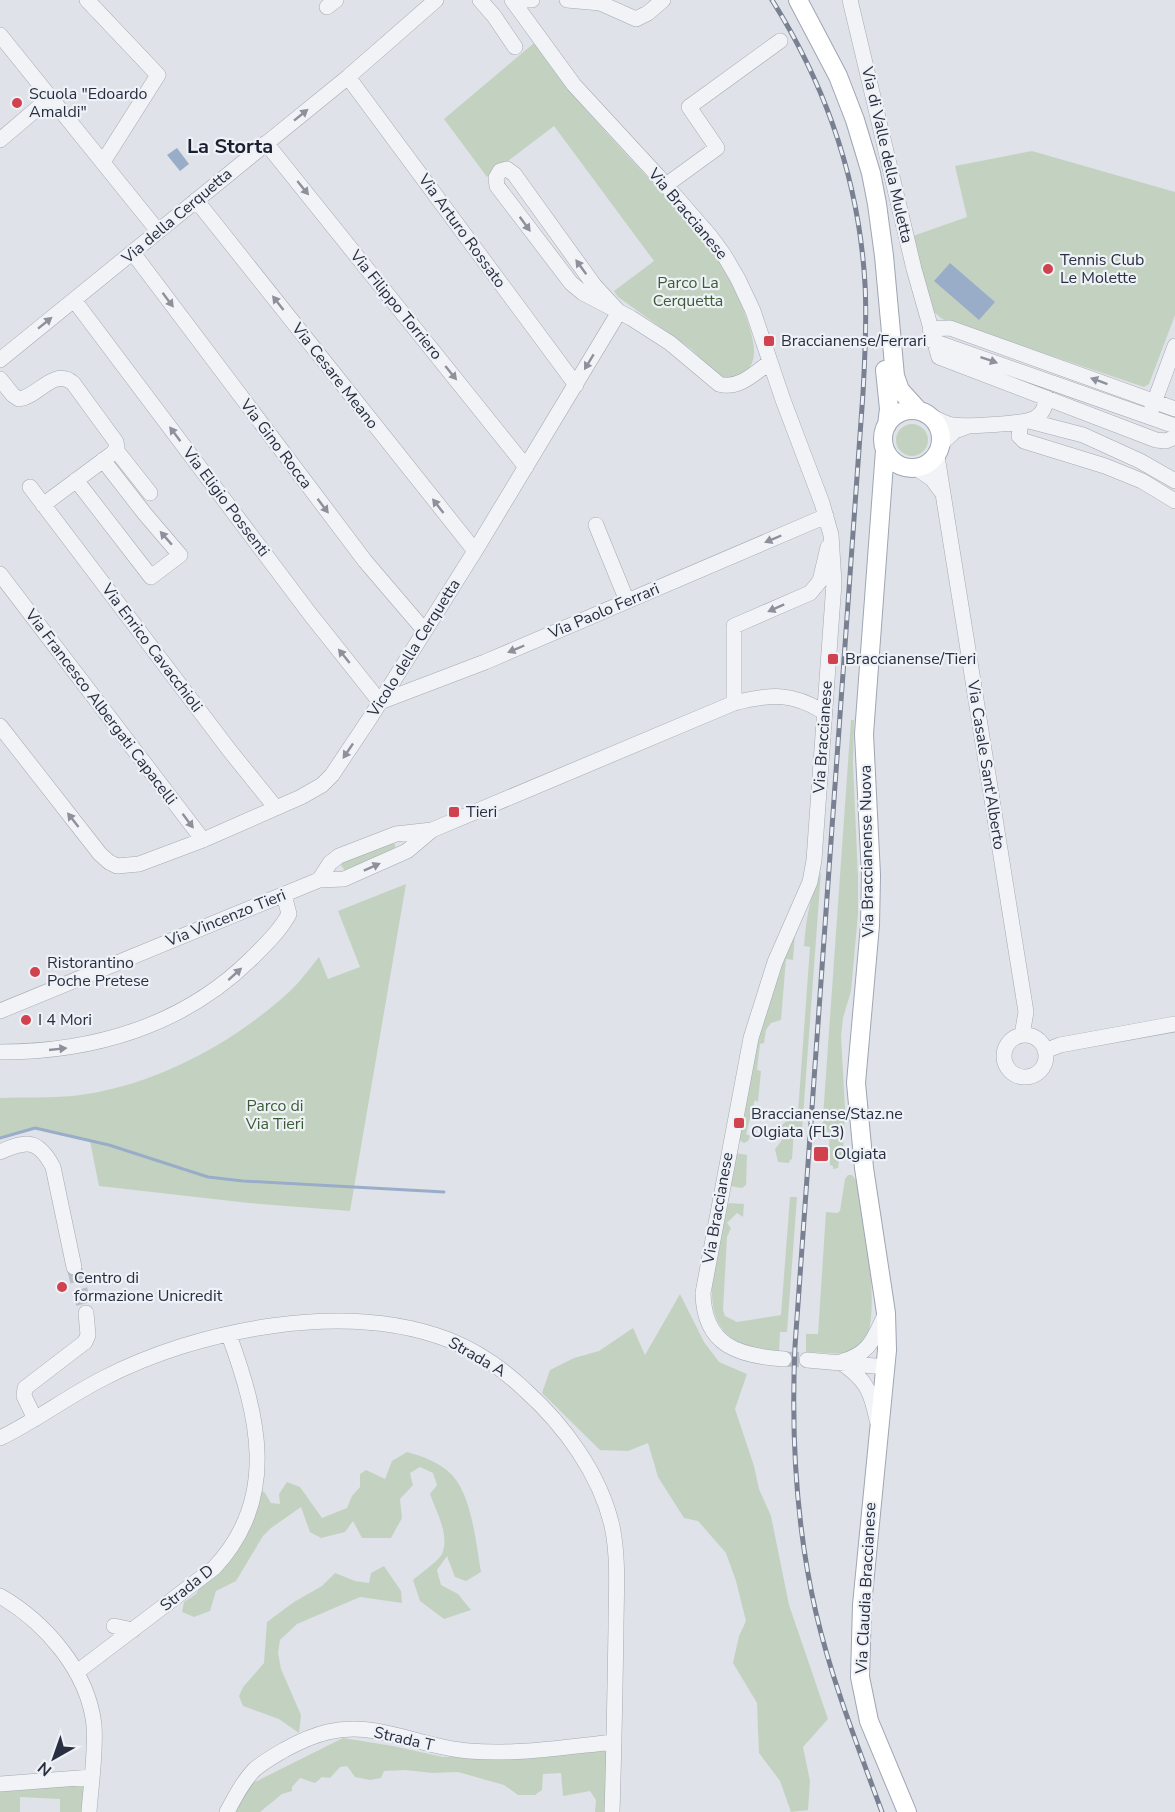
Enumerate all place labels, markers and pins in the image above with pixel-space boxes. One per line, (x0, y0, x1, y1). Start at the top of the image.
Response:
place label: Scuola "Edoardo Amaldi" (29, 83, 148, 123)
marker: Scuola "Edoardo Amaldi" (10, 96, 24, 110)
place label: Tennis Club Le Molette (1060, 249, 1144, 289)
marker: Tennis Club Le Molette (1041, 262, 1055, 276)
place label: Braccianense/Ferrari (781, 330, 927, 352)
marker: Braccianense/Ferrari (762, 334, 776, 348)
place label: Braccianense/Tieri (845, 648, 976, 670)
marker: Braccianense/Tieri (826, 652, 840, 666)
place label: Tieri (466, 801, 497, 823)
marker: Tieri (447, 805, 461, 819)
place label: Ristorantino Poche Pretese (47, 952, 149, 992)
marker: Ristorantino Poche Pretese (28, 965, 42, 979)
place label: I 4 Mori (38, 1009, 92, 1031)
marker: I 4 Mori (19, 1013, 33, 1027)
place label: Braccianense/Staz.ne Olgiata (FL3) (751, 1103, 903, 1143)
marker: Braccianense/Staz.ne Olgiata (FL3) (732, 1116, 746, 1130)
place label: Olgiata (834, 1143, 887, 1165)
marker: Olgiata (812, 1145, 830, 1163)
place label: Centro di formazione Unicredit (74, 1267, 223, 1307)
marker: Centro di formazione Unicredit (55, 1280, 69, 1294)

